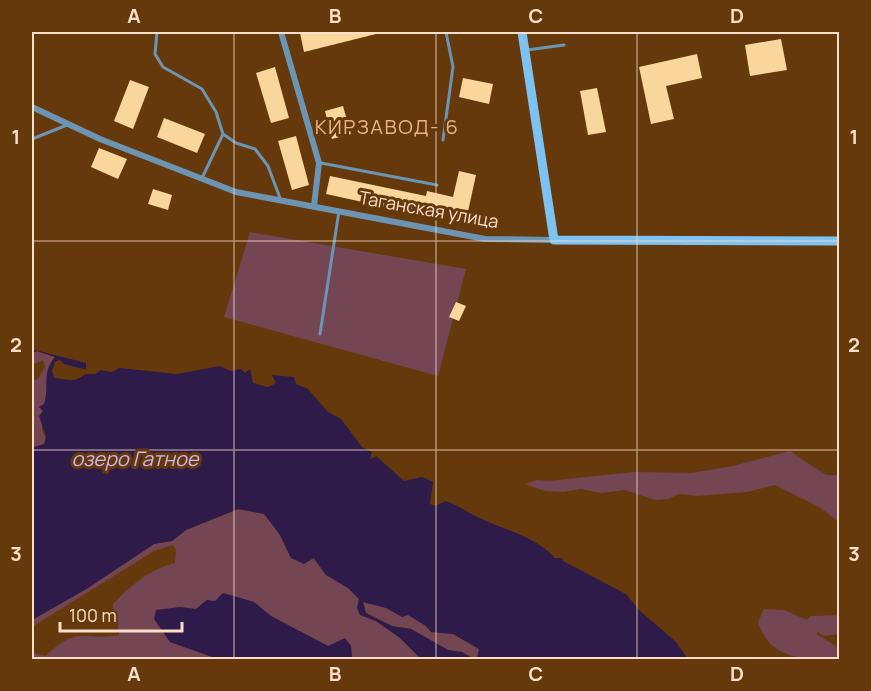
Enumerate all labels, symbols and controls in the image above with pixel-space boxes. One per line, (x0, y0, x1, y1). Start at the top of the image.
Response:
text: A (127, 2, 141, 29)
text: B (329, 2, 342, 29)
text: C (529, 2, 543, 29)
text: D (730, 2, 744, 29)
district label: КИРЗАВОД- 6 (315, 113, 459, 140)
text: 1 (12, 123, 20, 150)
text: 1 (850, 123, 858, 150)
street label: Таганская улица (357, 185, 501, 233)
text: 2 (10, 331, 22, 358)
text: 2 (848, 331, 860, 358)
water label: озеро Гатное (72, 445, 200, 472)
text: 3 (10, 540, 22, 567)
text: 3 (848, 540, 860, 567)
scale bar (60, 595, 182, 633)
text: 100 m (69, 603, 117, 627)
text: A (127, 660, 141, 687)
text: B (329, 660, 342, 687)
text: C (529, 660, 543, 687)
text: D (730, 660, 744, 687)

